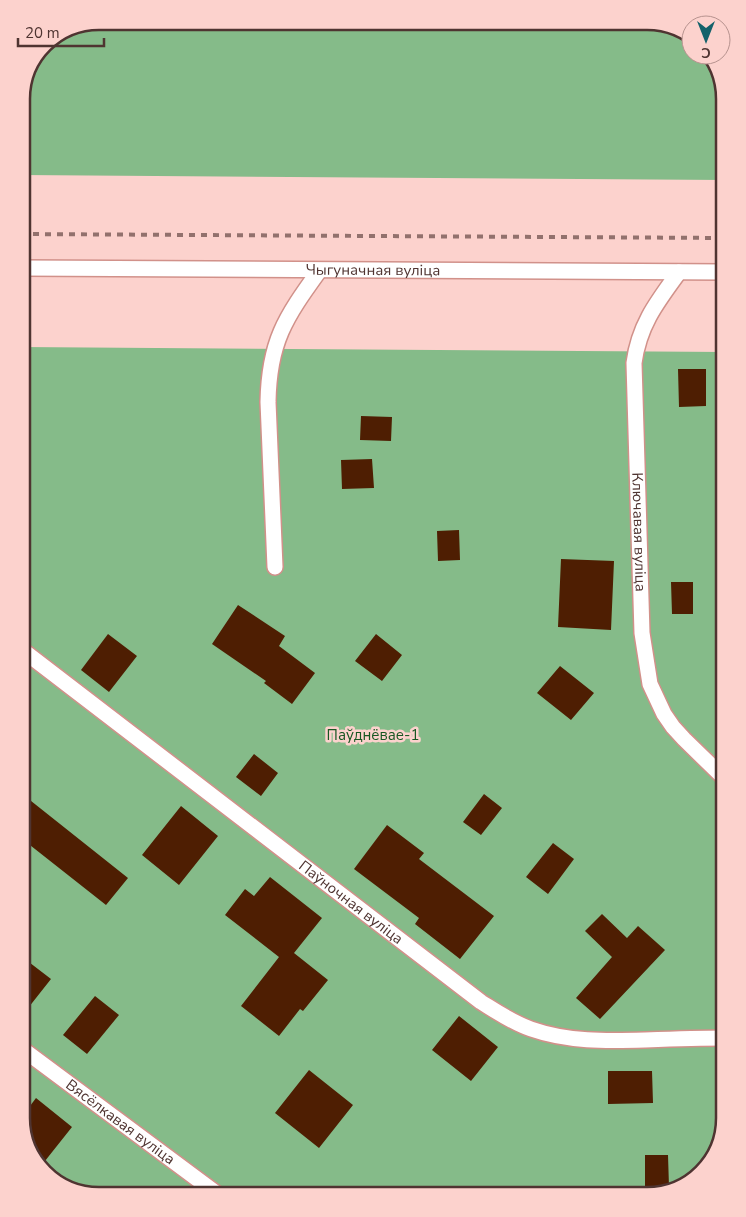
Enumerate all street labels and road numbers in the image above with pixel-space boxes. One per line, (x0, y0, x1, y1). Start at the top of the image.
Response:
street label: Чыгуначная вуліца (306, 260, 440, 280)
street label: Ключавая вуліца (627, 472, 651, 592)
street label: Паўночная вуліца (295, 856, 407, 949)
street label: Вясёлкавая вуліца (62, 1075, 179, 1169)

